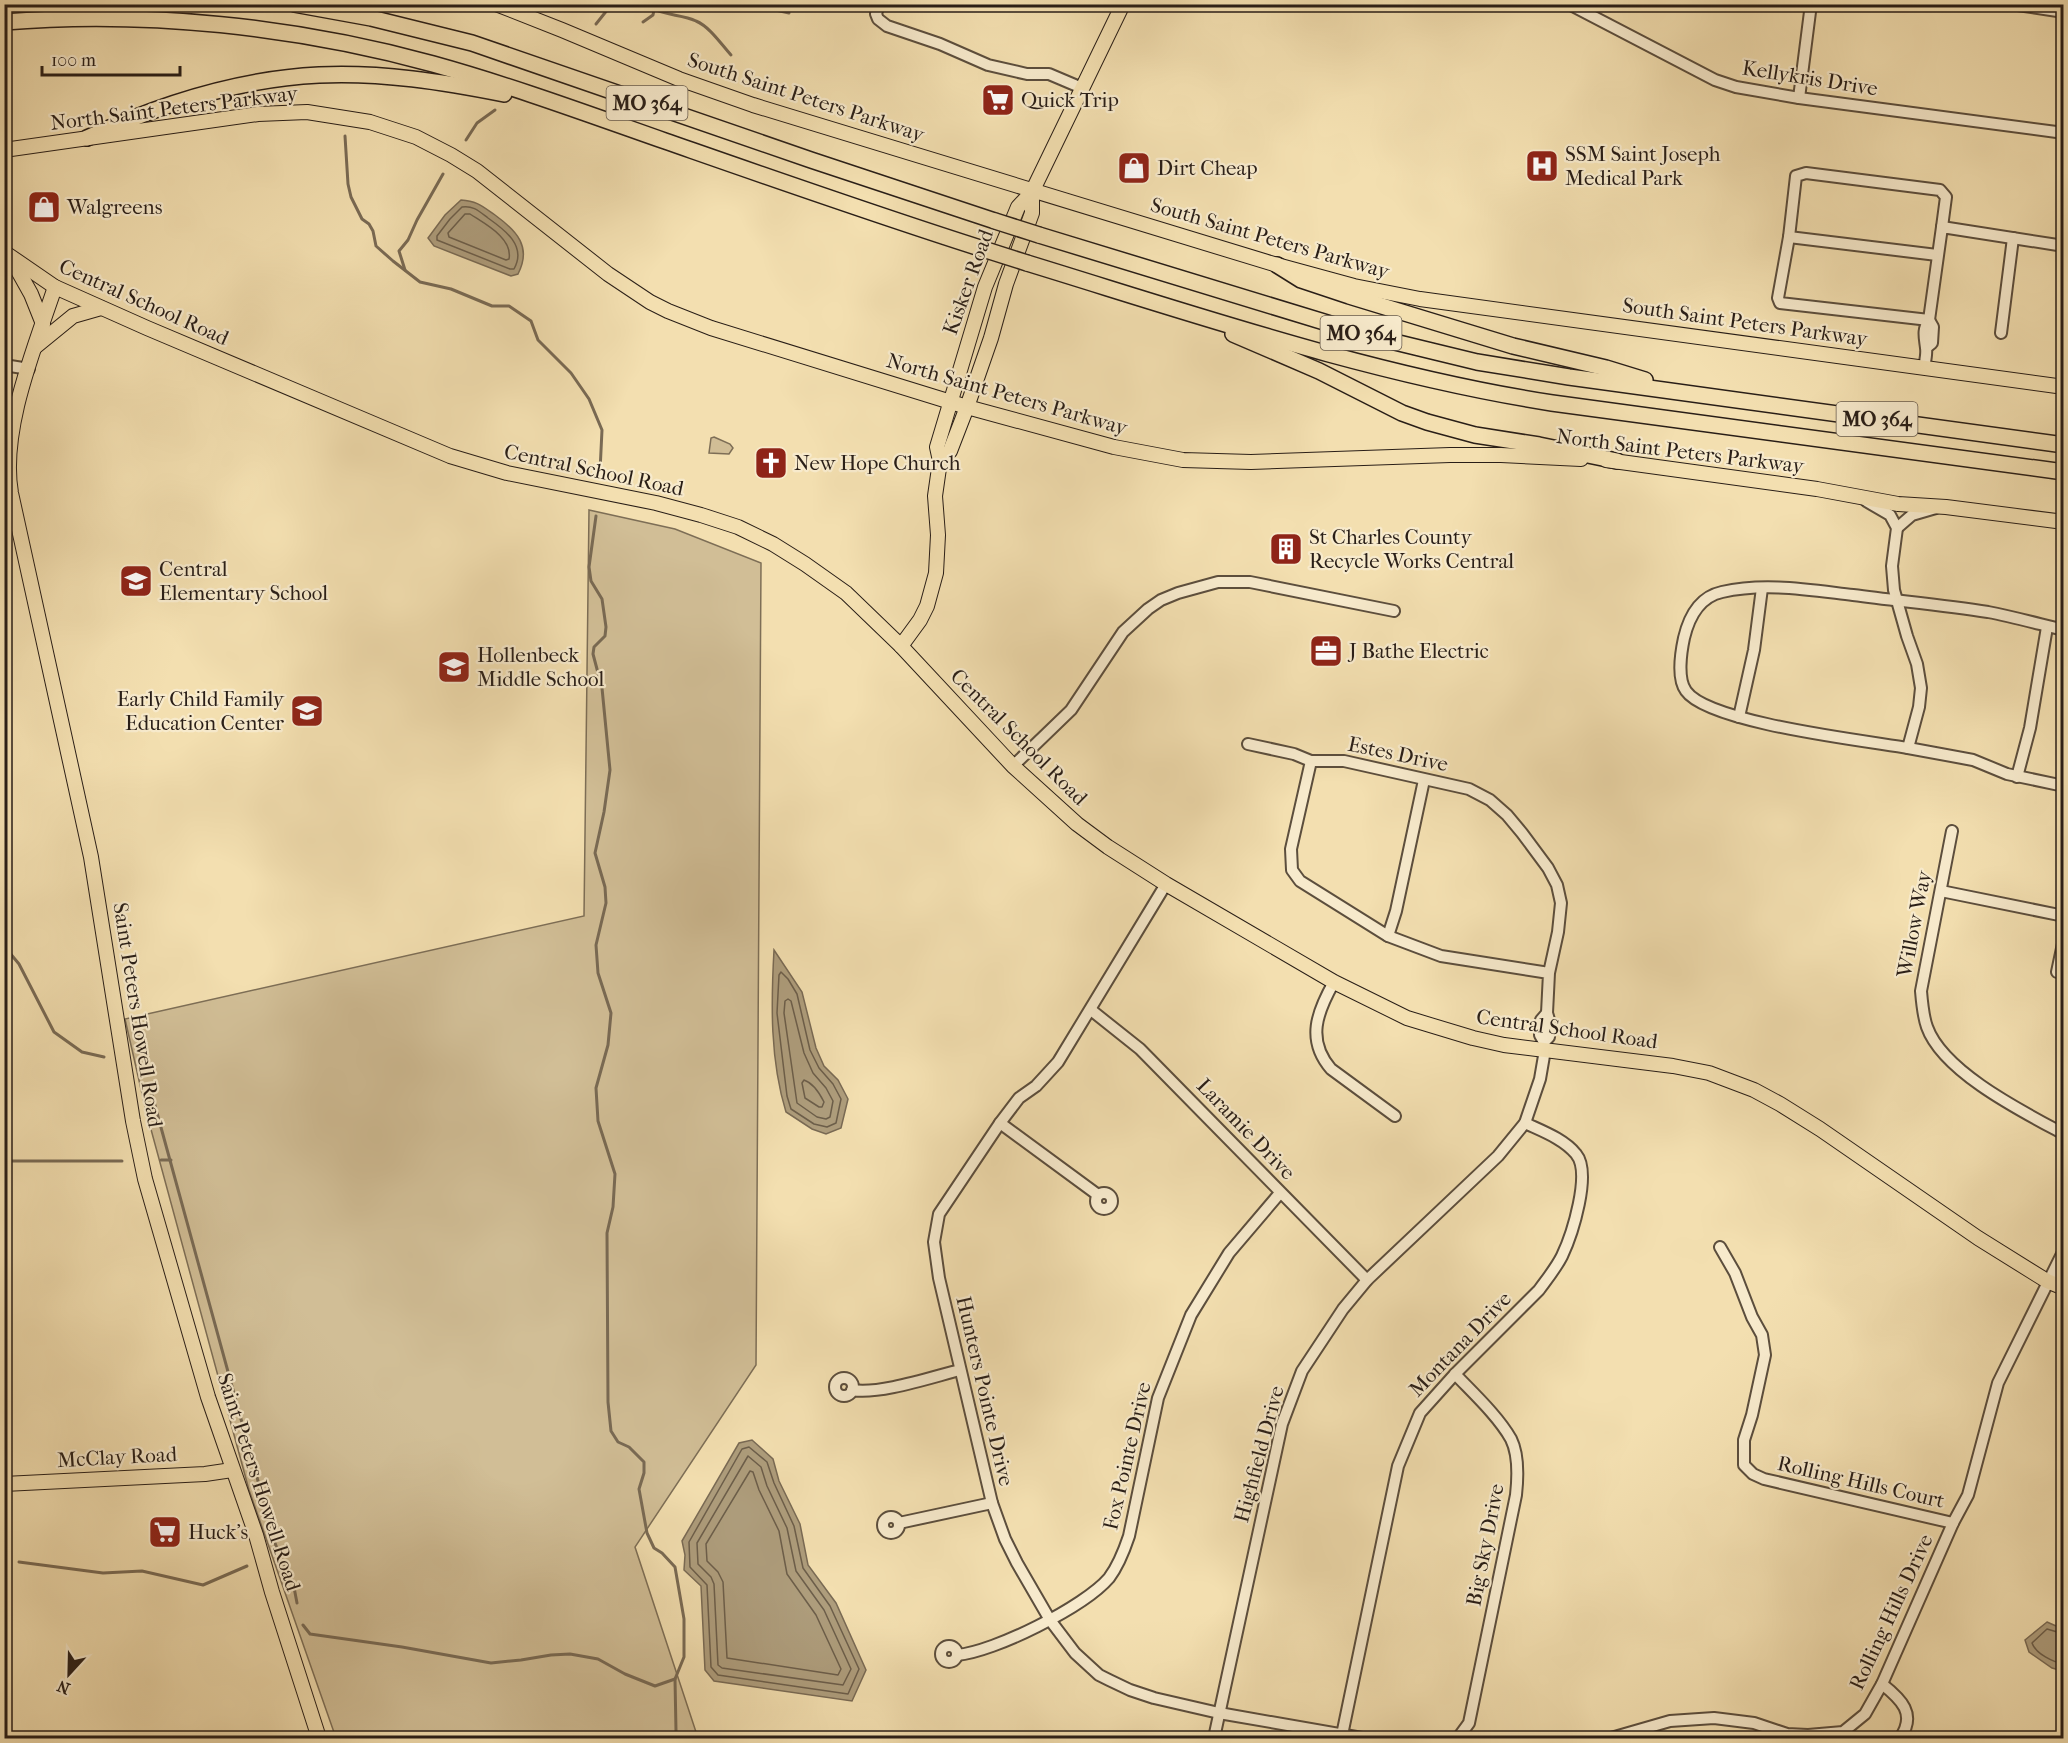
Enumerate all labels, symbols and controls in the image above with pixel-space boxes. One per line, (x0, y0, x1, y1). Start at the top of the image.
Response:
scale bar (42, 39, 180, 77)
street label: South Saint Peters Parkway (685, 47, 928, 147)
text: 100 m (51, 50, 96, 71)
street label: Kellykris Drive (1740, 55, 1880, 101)
street label: North Saint Peters Parkway (49, 81, 300, 135)
supermarket icon: Quick Trip (980, 82, 1016, 118)
road number: MO 364 (606, 86, 688, 120)
place label: Quick Trip (1021, 88, 1119, 112)
place label: SSM Saint Joseph Medical Park (1565, 142, 1721, 190)
hospital icon: SSM Saint Joseph Medical Park (1524, 148, 1560, 184)
shop icon: Dirt Cheap (1116, 150, 1152, 186)
place label: Dirt Cheap (1157, 156, 1258, 180)
shop icon: Walgreens (26, 189, 62, 225)
street label: South Saint Peters Parkway (1148, 192, 1393, 284)
place label: Walgreens (66, 195, 163, 219)
street label: Kisker Road (938, 226, 998, 338)
street label: Central School Road (56, 254, 233, 350)
street label: South Saint Peters Parkway (1621, 293, 1870, 351)
road number: MO 364 (1320, 316, 1402, 350)
street label: North Saint Peters Parkway (884, 348, 1131, 440)
road number: MO 364 (1836, 402, 1918, 436)
street label: North Saint Peters Parkway (1555, 424, 1806, 478)
street label: Central School Road (502, 439, 687, 501)
church icon: New Hope Church (753, 445, 789, 481)
place label: New Hope Church (794, 451, 961, 475)
place label: St Charles County Recycle Works Central (1309, 525, 1514, 573)
building icon: St Charles County Recycle Works Central (1268, 531, 1304, 567)
place label: Central Elementary School (159, 557, 328, 605)
school or university icon: Central Elementary School (118, 563, 154, 599)
office icon: J Bathe Electric (1308, 633, 1344, 669)
place label: J Bathe Electric (1347, 639, 1489, 663)
place label: Hollenbeck Middle School (477, 643, 605, 691)
school or university icon: Hollenbeck Middle School (436, 649, 472, 685)
street label: Central School Road (946, 664, 1093, 811)
place label: Early Child Family Education Center (117, 687, 285, 735)
school or university icon: Early Child Family Education Center (289, 693, 325, 729)
street label: Estes Drive (1346, 732, 1450, 776)
street label: Willow Way (1892, 868, 1936, 980)
street label: Saint Peters Howell Road (108, 901, 168, 1130)
street label: Central School Road (1475, 1004, 1660, 1054)
street label: Laramie Drive (1192, 1074, 1300, 1184)
street label: Montana Drive (1404, 1287, 1516, 1401)
street label: Hunters Pointe Drive (951, 1294, 1019, 1488)
street label: Saint Peters Howell Road (212, 1370, 306, 1594)
street label: Fox Pointe Drive (1098, 1379, 1156, 1533)
street label: Highfield Drive (1229, 1383, 1289, 1525)
street label: McClay Road (56, 1442, 178, 1472)
street label: Rolling Hills Court (1775, 1451, 1947, 1513)
street label: Big Sky Drive (1461, 1482, 1509, 1608)
supermarket icon: Huck's (147, 1514, 183, 1550)
place label: Huck's (188, 1520, 249, 1544)
street label: Rolling Hills Drive (1844, 1530, 1938, 1694)
north arrow (39, 1644, 99, 1704)
text: N (54, 1676, 73, 1699)

